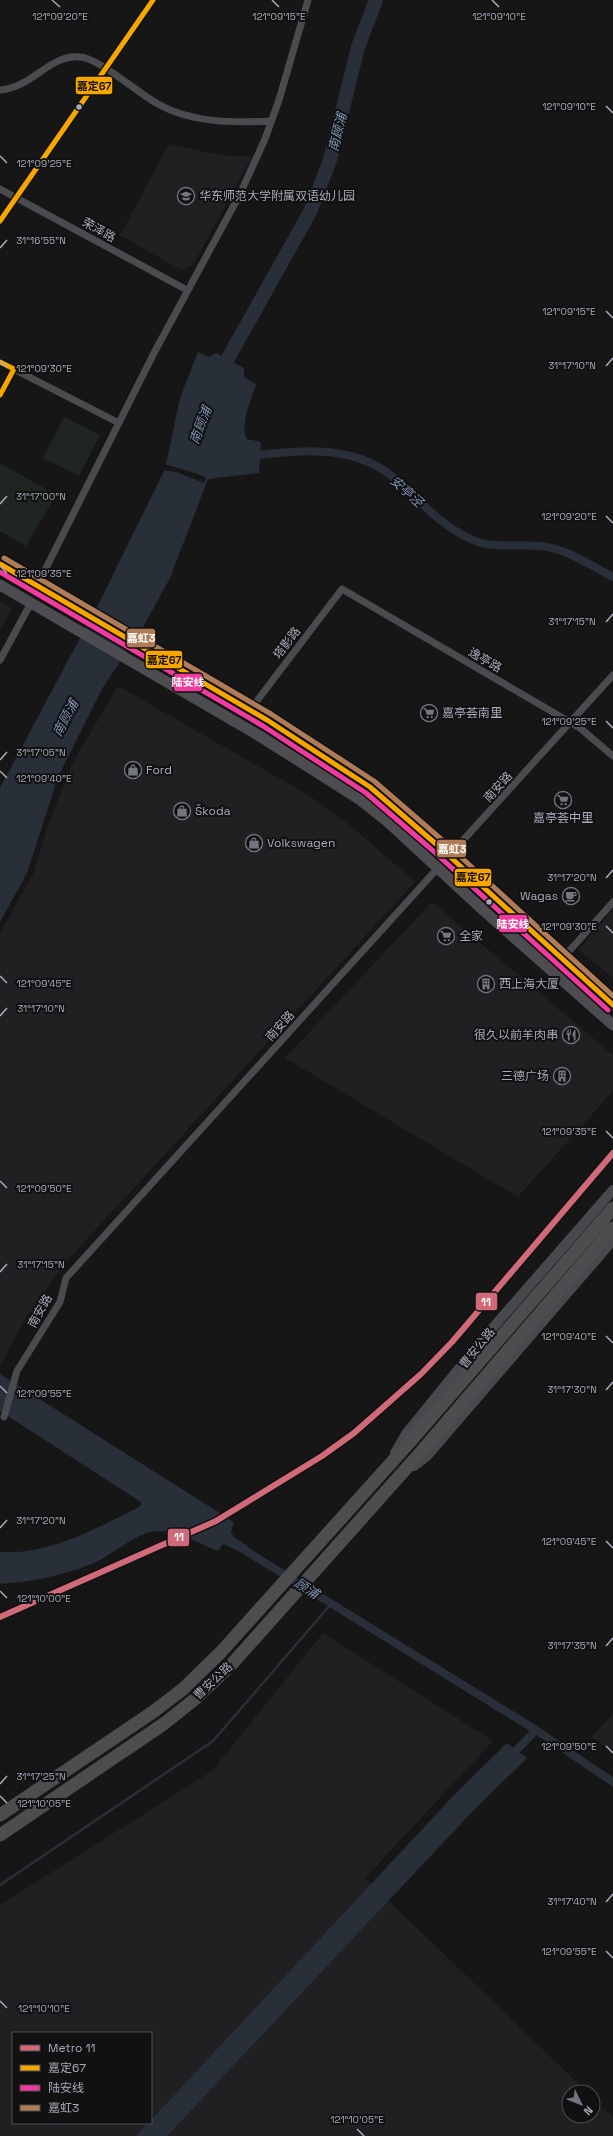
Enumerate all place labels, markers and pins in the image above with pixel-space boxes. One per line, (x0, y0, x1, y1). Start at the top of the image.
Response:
unlabelled marker (74, 102, 84, 112)
school or university icon: 华东师范大学附属双语幼儿园 (176, 186, 196, 206)
place label: 华东师范大学附属双语幼儿园 (199, 188, 355, 204)
supermarket icon: 嘉亭荟南里 (419, 703, 439, 723)
place label: 嘉亭荟南里 (442, 705, 502, 721)
shop icon: Ford (123, 760, 143, 780)
place label: Ford (146, 762, 172, 778)
supermarket icon: 嘉亭荟中里 (553, 790, 573, 810)
shop icon: Škoda (172, 801, 192, 821)
place label: Škoda (195, 803, 231, 819)
place label: 嘉亭荟中里 (533, 810, 593, 826)
shop icon: Volkswagen (244, 833, 264, 853)
place label: Volkswagen (267, 835, 335, 851)
cafe icon: Wagas (561, 886, 581, 906)
place label: Wagas (520, 888, 558, 904)
unlabelled marker (484, 897, 494, 907)
supermarket icon: 全家 (436, 926, 456, 946)
place label: 全家 (459, 928, 483, 944)
building icon: 西上海大厦 (476, 974, 496, 994)
place label: 西上海大厦 (499, 976, 559, 992)
restaurant icon: 很久以前羊肉串 (561, 1025, 581, 1045)
place label: 很久以前羊肉串 (474, 1027, 558, 1043)
building icon: 三德广场 (552, 1066, 572, 1086)
place label: 三德广场 (501, 1068, 549, 1084)

